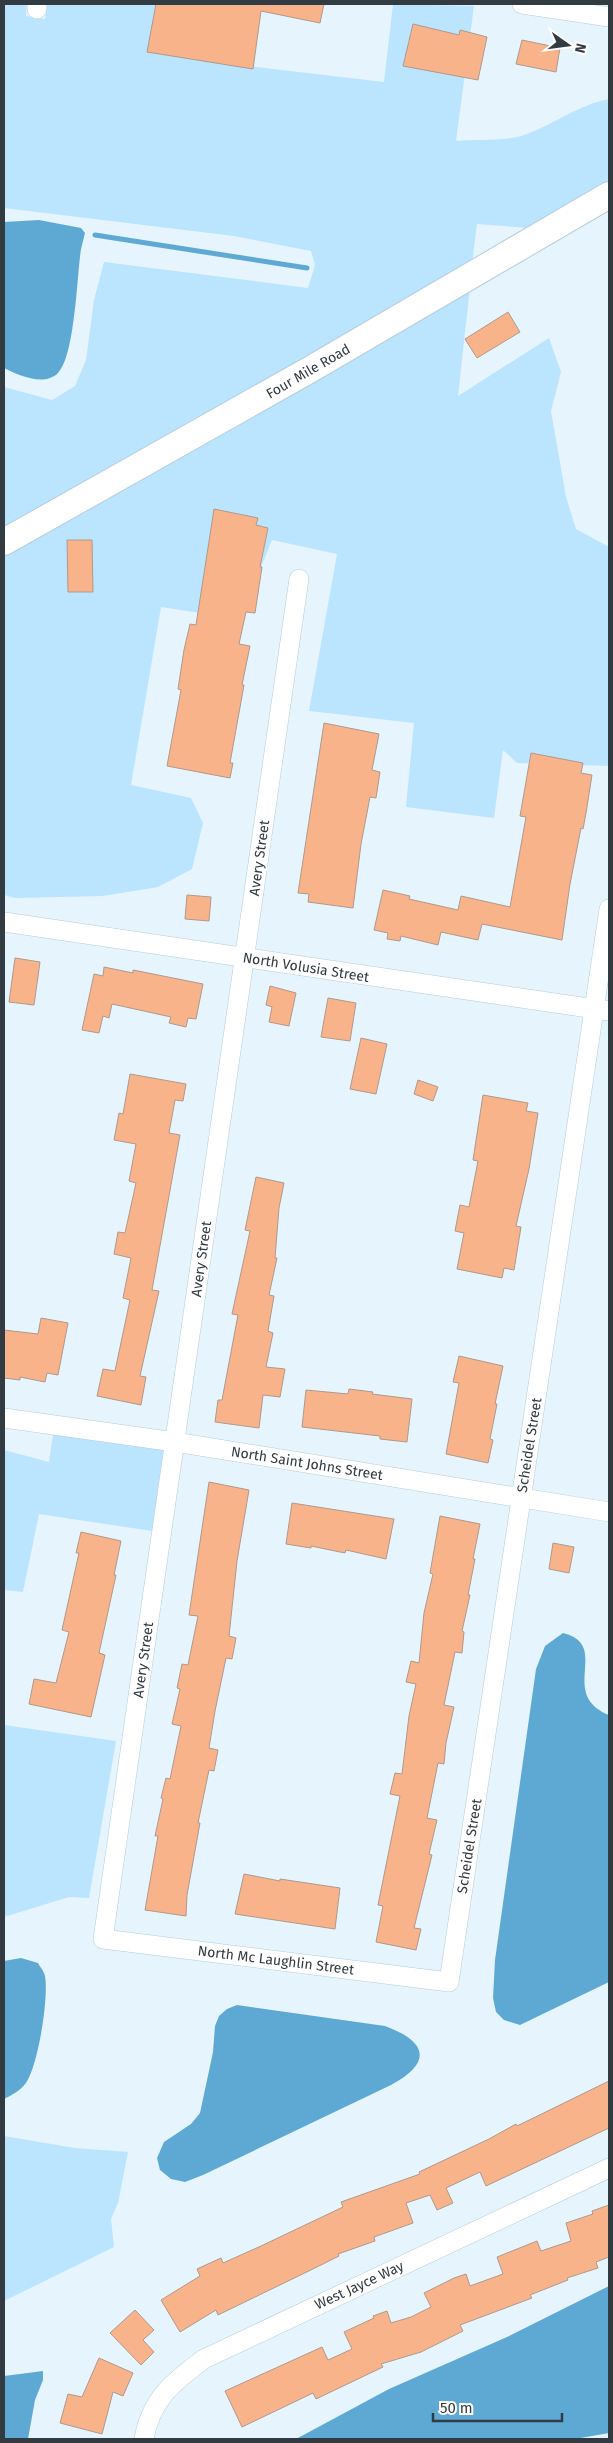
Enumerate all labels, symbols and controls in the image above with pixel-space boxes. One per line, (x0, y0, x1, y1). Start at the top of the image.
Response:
north arrow (543, 20, 593, 70)
text: N (571, 41, 590, 55)
street label: Four Mile Road (263, 340, 353, 402)
street label: Avery Street (246, 818, 273, 897)
street label: North Volusia Street (241, 949, 371, 986)
street label: Avery Street (188, 1219, 215, 1298)
street label: Scheidel Street (514, 1395, 546, 1494)
street label: North Saint Johns Street (230, 1443, 385, 1484)
street label: Avery Street (130, 1620, 157, 1699)
street label: Scheidel Street (454, 1796, 486, 1895)
street label: North Mc Laughlin Street (197, 1942, 356, 1979)
street label: West Jayce Way (312, 2257, 406, 2313)
scale bar (433, 2390, 562, 2422)
text: 50 m (440, 2399, 473, 2417)

